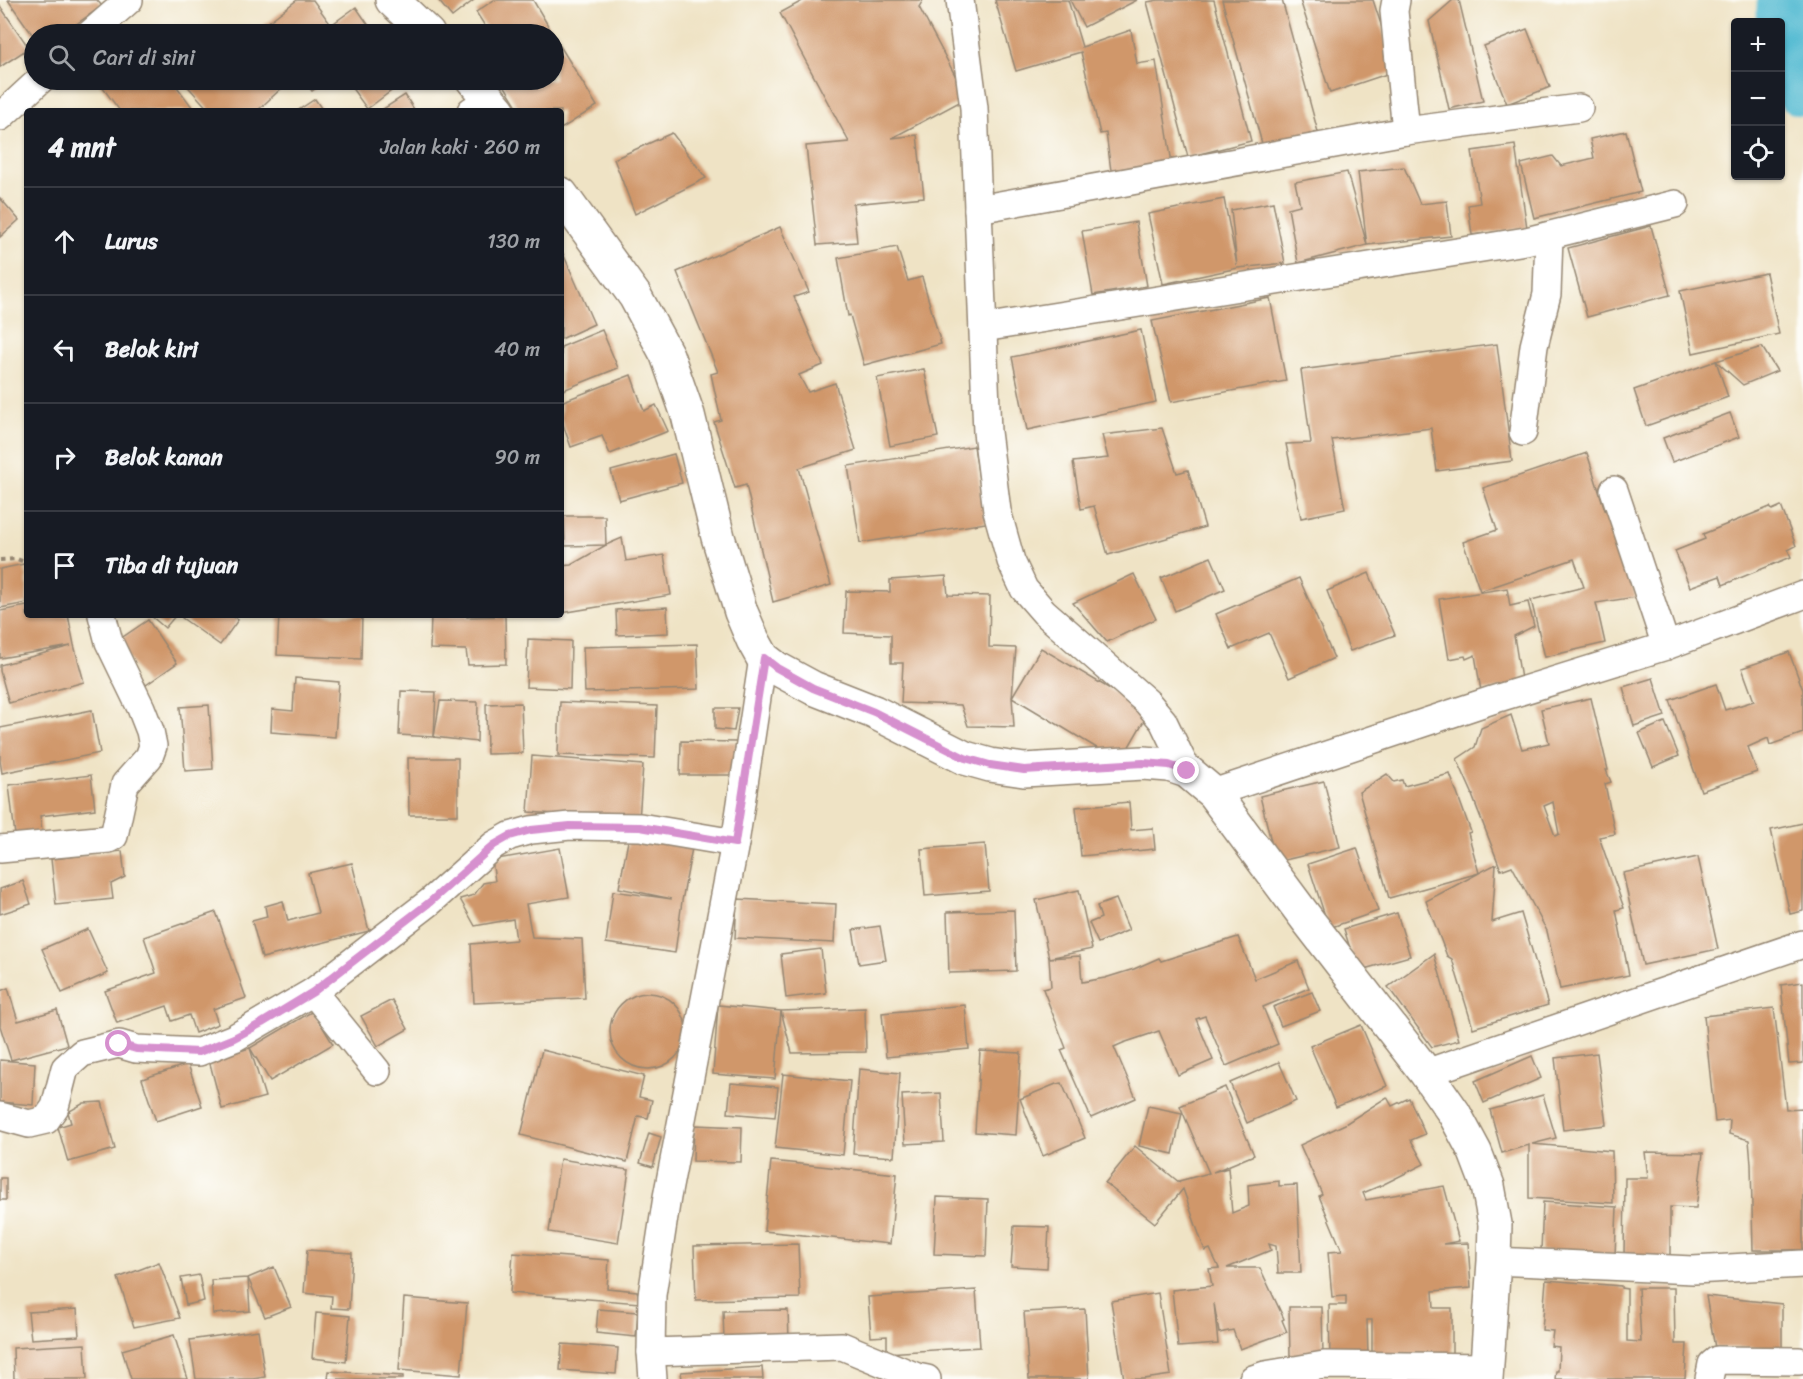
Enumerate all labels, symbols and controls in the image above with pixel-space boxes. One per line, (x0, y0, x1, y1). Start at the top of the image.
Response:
map controls (1731, 18, 1785, 180)
button: + (1731, 18, 1785, 72)
search box (24, 24, 564, 90)
text: Cari di sini (93, 38, 195, 77)
icon: search (45, 41, 78, 74)
button: − (1731, 72, 1785, 126)
text: 4 mnt (48, 124, 115, 170)
button: locate (1731, 126, 1785, 180)
text: Jalan kaki · 260 m (380, 130, 540, 165)
text: Lurus (105, 222, 158, 261)
text: 130 m (487, 224, 540, 259)
icon: ahead (48, 225, 81, 258)
text: Belok kiri (105, 330, 198, 369)
text: 40 m (494, 332, 540, 367)
icon: left (48, 333, 81, 366)
text: Belok kanan (105, 438, 223, 477)
text: 90 m (495, 440, 540, 475)
icon: right (48, 441, 81, 474)
text: Tiba di tujuan (105, 546, 238, 585)
icon: arrive (48, 549, 81, 582)
route end (1173, 757, 1199, 783)
route start (105, 1030, 131, 1056)

